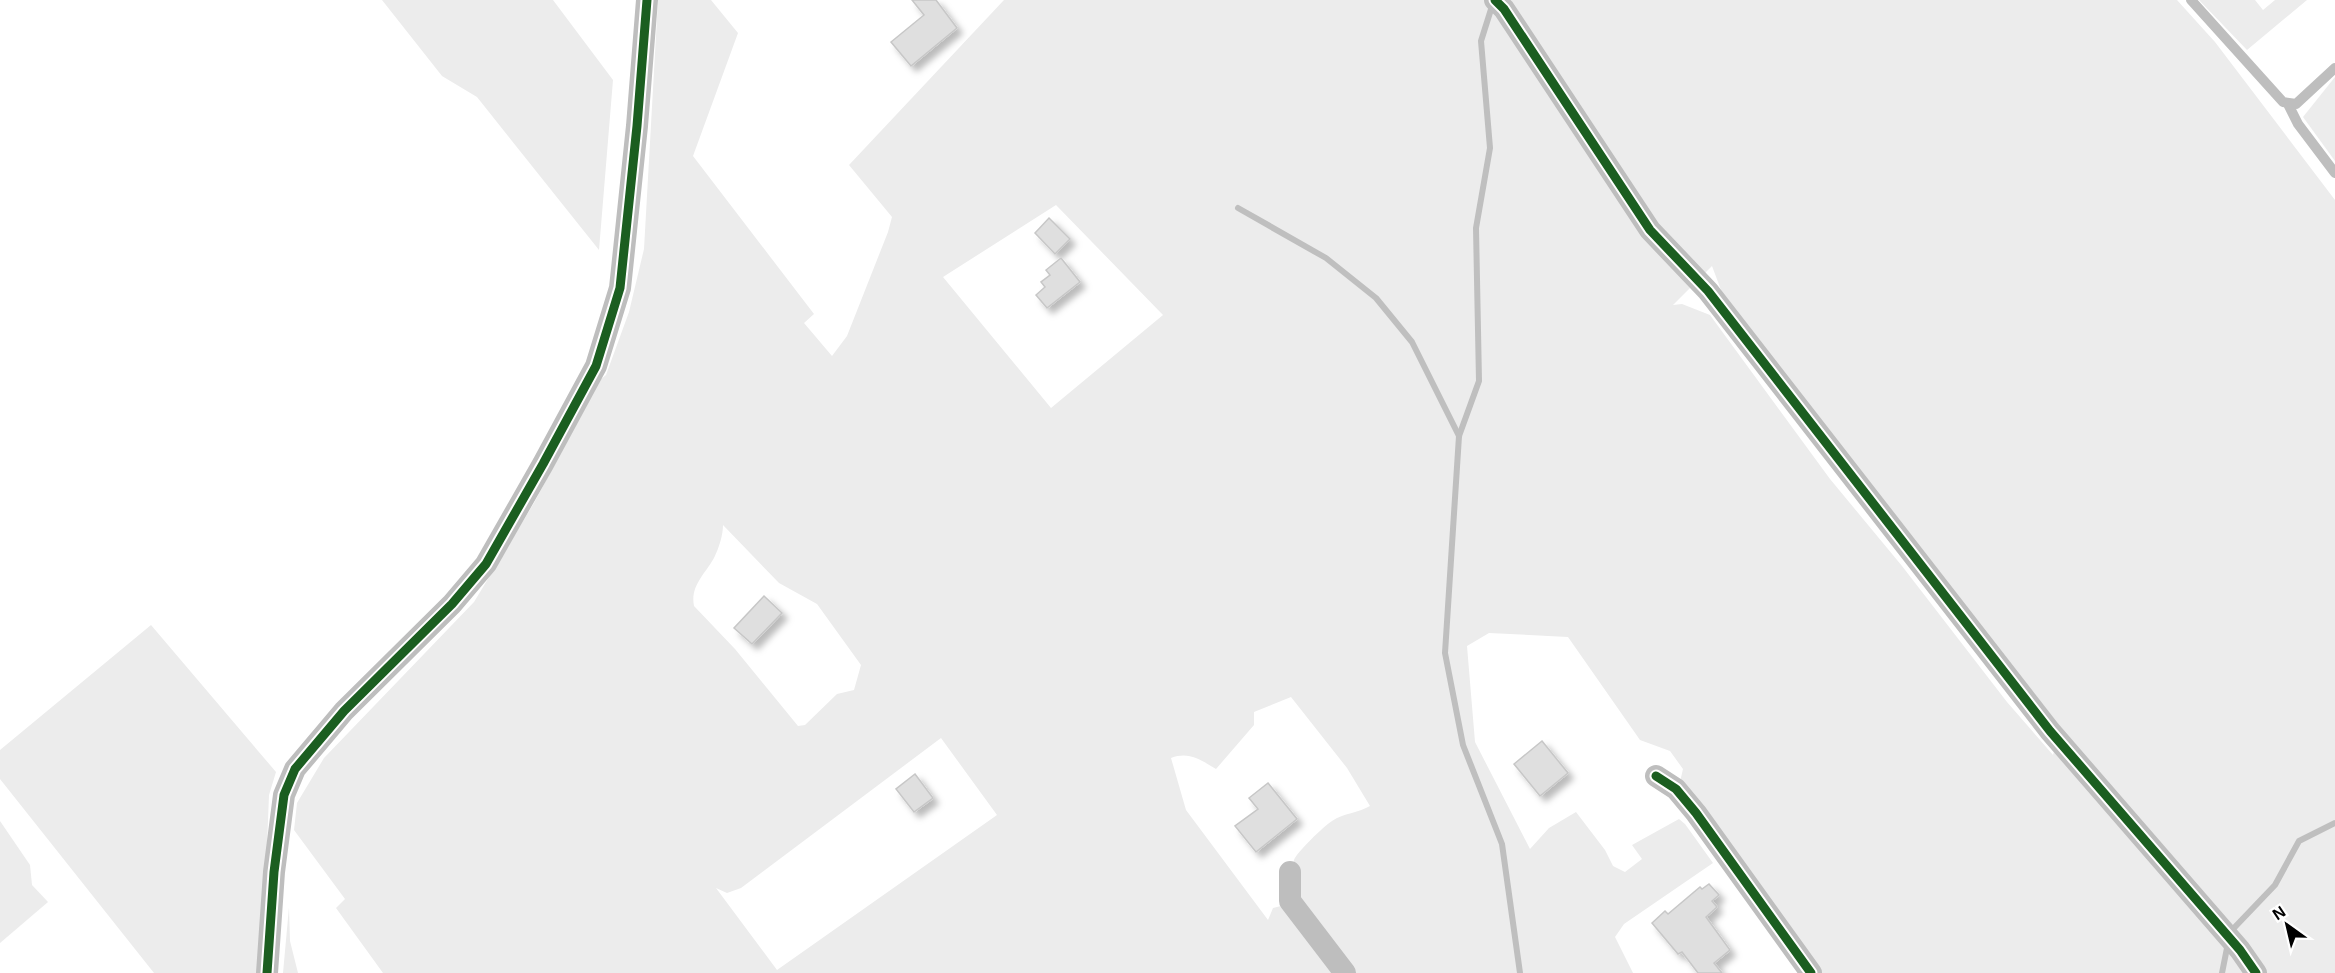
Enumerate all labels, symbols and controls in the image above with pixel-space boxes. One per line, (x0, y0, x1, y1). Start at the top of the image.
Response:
north arrow (2257, 895, 2317, 955)
text: N (2269, 903, 2288, 923)

